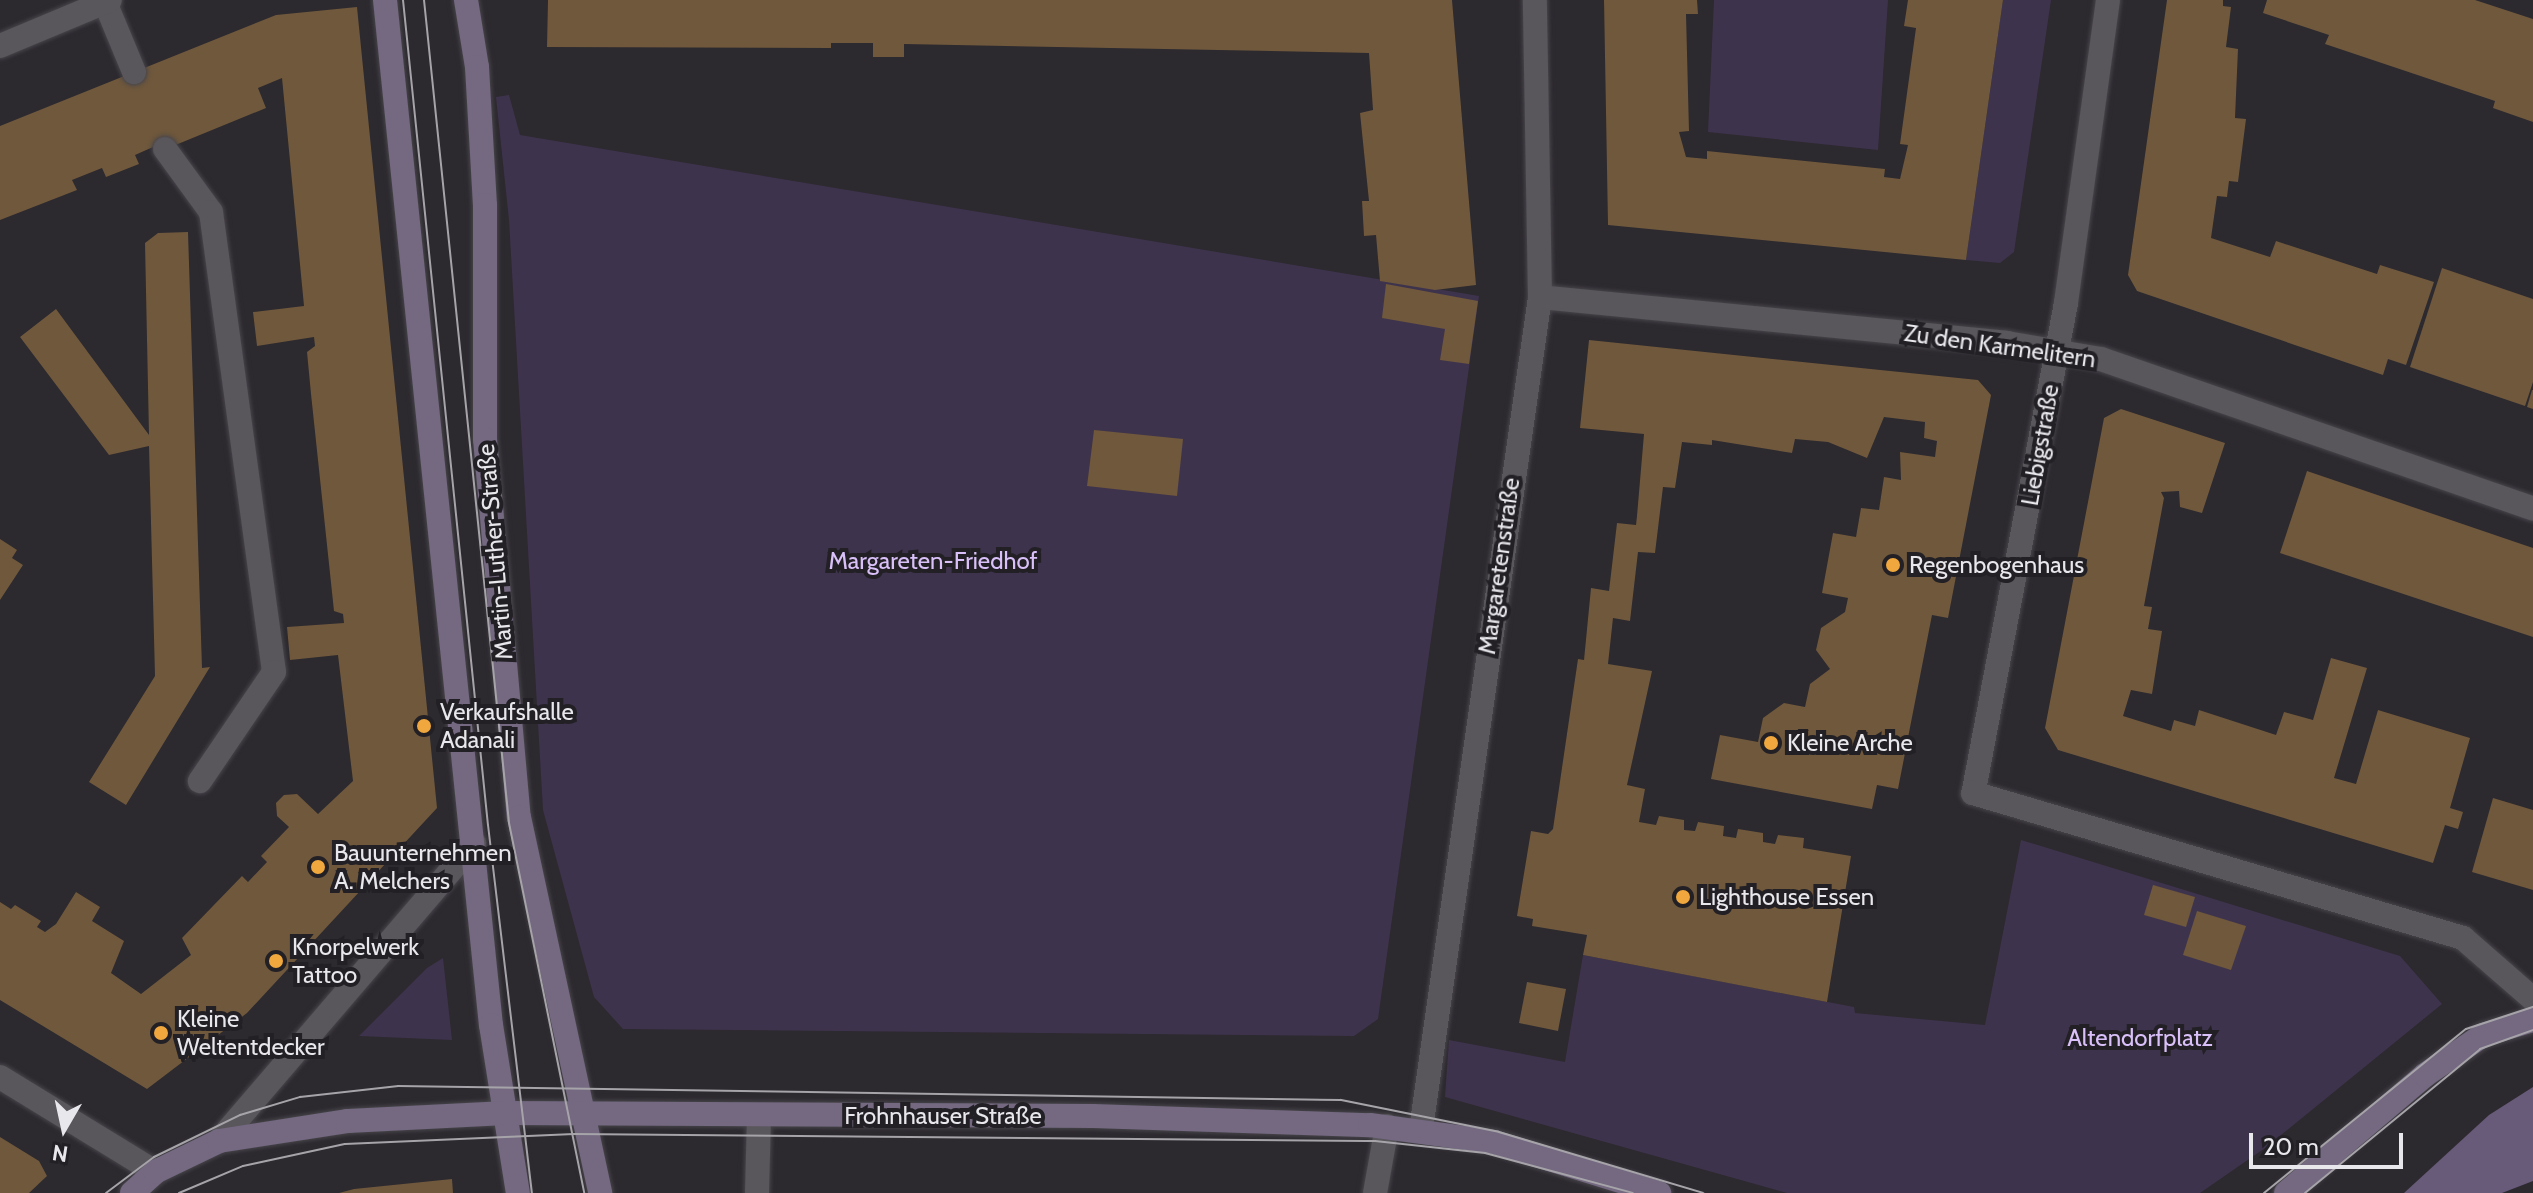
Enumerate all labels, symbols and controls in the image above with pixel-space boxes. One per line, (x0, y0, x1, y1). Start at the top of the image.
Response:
street label: Zu den Karmelitern (1903, 318, 2097, 374)
street label: Liebigstraße (2015, 382, 2065, 508)
street label: Martin-Luther-Straße (471, 443, 519, 661)
street label: Margaretenstraße (1472, 476, 1526, 656)
park label: Margareten-Friedhof (829, 547, 1037, 575)
place label: Regenbogenhaus (1909, 551, 2084, 579)
marker: Regenbogenhaus (1884, 556, 1902, 574)
place label: Verkaufshalle Adanali (440, 698, 574, 754)
marker: Verkaufshalle Adanali (415, 717, 433, 735)
place label: Kleine Arche (1787, 729, 1913, 757)
marker: Kleine Arche (1762, 734, 1780, 752)
place label: Bauunternehmen A. Melchers (334, 839, 512, 895)
marker: Bauunternehmen A. Melchers (309, 858, 327, 876)
place label: Lighthouse Essen (1699, 883, 1874, 911)
marker: Lighthouse Essen (1674, 888, 1692, 906)
place label: Knorpelwerk Tattoo (292, 933, 419, 989)
marker: Knorpelwerk Tattoo (267, 952, 285, 970)
place label: Kleine Weltentdecker (177, 1005, 325, 1061)
marker: Kleine Weltentdecker (152, 1024, 170, 1042)
park label: Altendorfplatz (2067, 1024, 2213, 1052)
north arrow (24, 1089, 104, 1169)
street label: Frohnhauser Straße (844, 1102, 1042, 1130)
scale bar (2253, 1117, 2407, 1167)
text: 20 m (2263, 1132, 2319, 1161)
text: N (50, 1139, 70, 1168)

